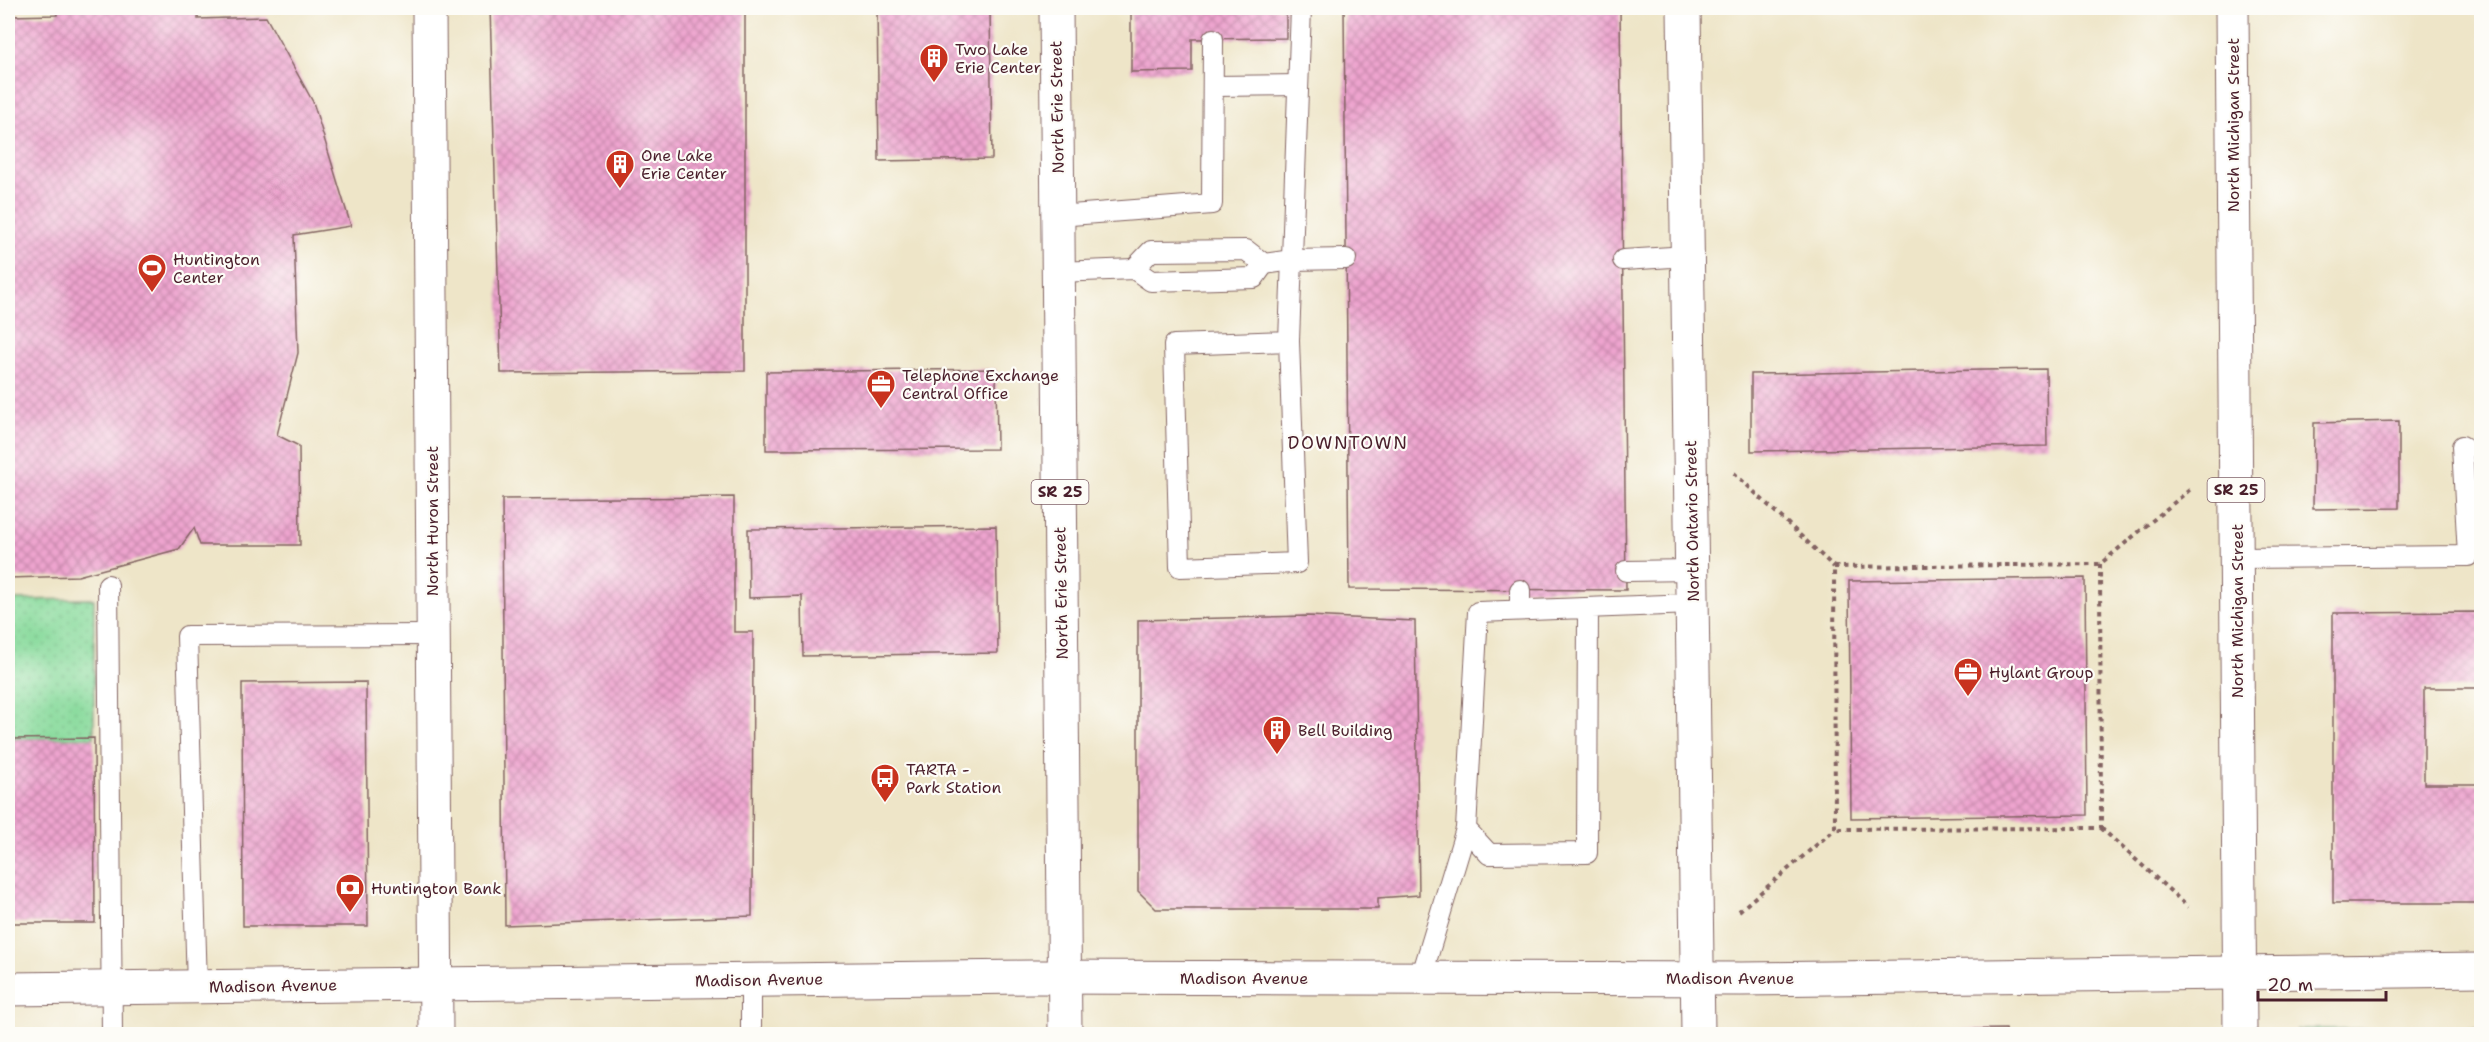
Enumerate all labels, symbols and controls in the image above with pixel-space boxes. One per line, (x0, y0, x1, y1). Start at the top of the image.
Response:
street label: North Michigan Street (2223, 38, 2244, 212)
place label: Two Lake Erie Center (955, 39, 1041, 78)
street label: North Erie Street (1045, 40, 1069, 174)
building icon: Two Lake Erie Center (918, 42, 950, 84)
place label: One Lake Erie Center (641, 145, 727, 184)
building icon: One Lake Erie Center (604, 148, 636, 190)
place label: Huntington Center (173, 249, 260, 288)
sports icon: Huntington Center (136, 252, 168, 294)
place label: Telephone Exchange Central Office (902, 365, 1059, 404)
office icon: Telephone Exchange Central Office (865, 368, 897, 410)
district label: DOWNTOWN (1288, 431, 1408, 455)
street label: North Ontario Street (1680, 440, 1704, 602)
street label: North Huron Street (422, 446, 443, 596)
road number: SR 25 (2208, 478, 2264, 502)
road number: SR 25 (1032, 480, 1088, 504)
street label: North Michigan Street (2227, 524, 2248, 698)
street label: North Erie Street (1049, 526, 1073, 660)
office icon: Hylant Group (1952, 656, 1984, 698)
place label: Hylant Group (1989, 662, 2093, 683)
building icon: Bell Building (1261, 714, 1293, 756)
place label: Bell Building (1298, 720, 1393, 741)
place label: TARTA - Park Station (906, 759, 1002, 798)
bus stop icon: TARTA - Park Station (869, 762, 901, 804)
bank icon: Huntington Bank (334, 872, 366, 914)
place label: Huntington Bank (371, 878, 501, 899)
scale bar (2258, 964, 2386, 1002)
street label: Madison Avenue (695, 968, 823, 992)
street label: Madison Avenue (1180, 968, 1308, 989)
street label: Madison Avenue (1666, 968, 1794, 989)
text: 20 m (2267, 973, 2313, 997)
street label: Madison Avenue (209, 974, 337, 998)

